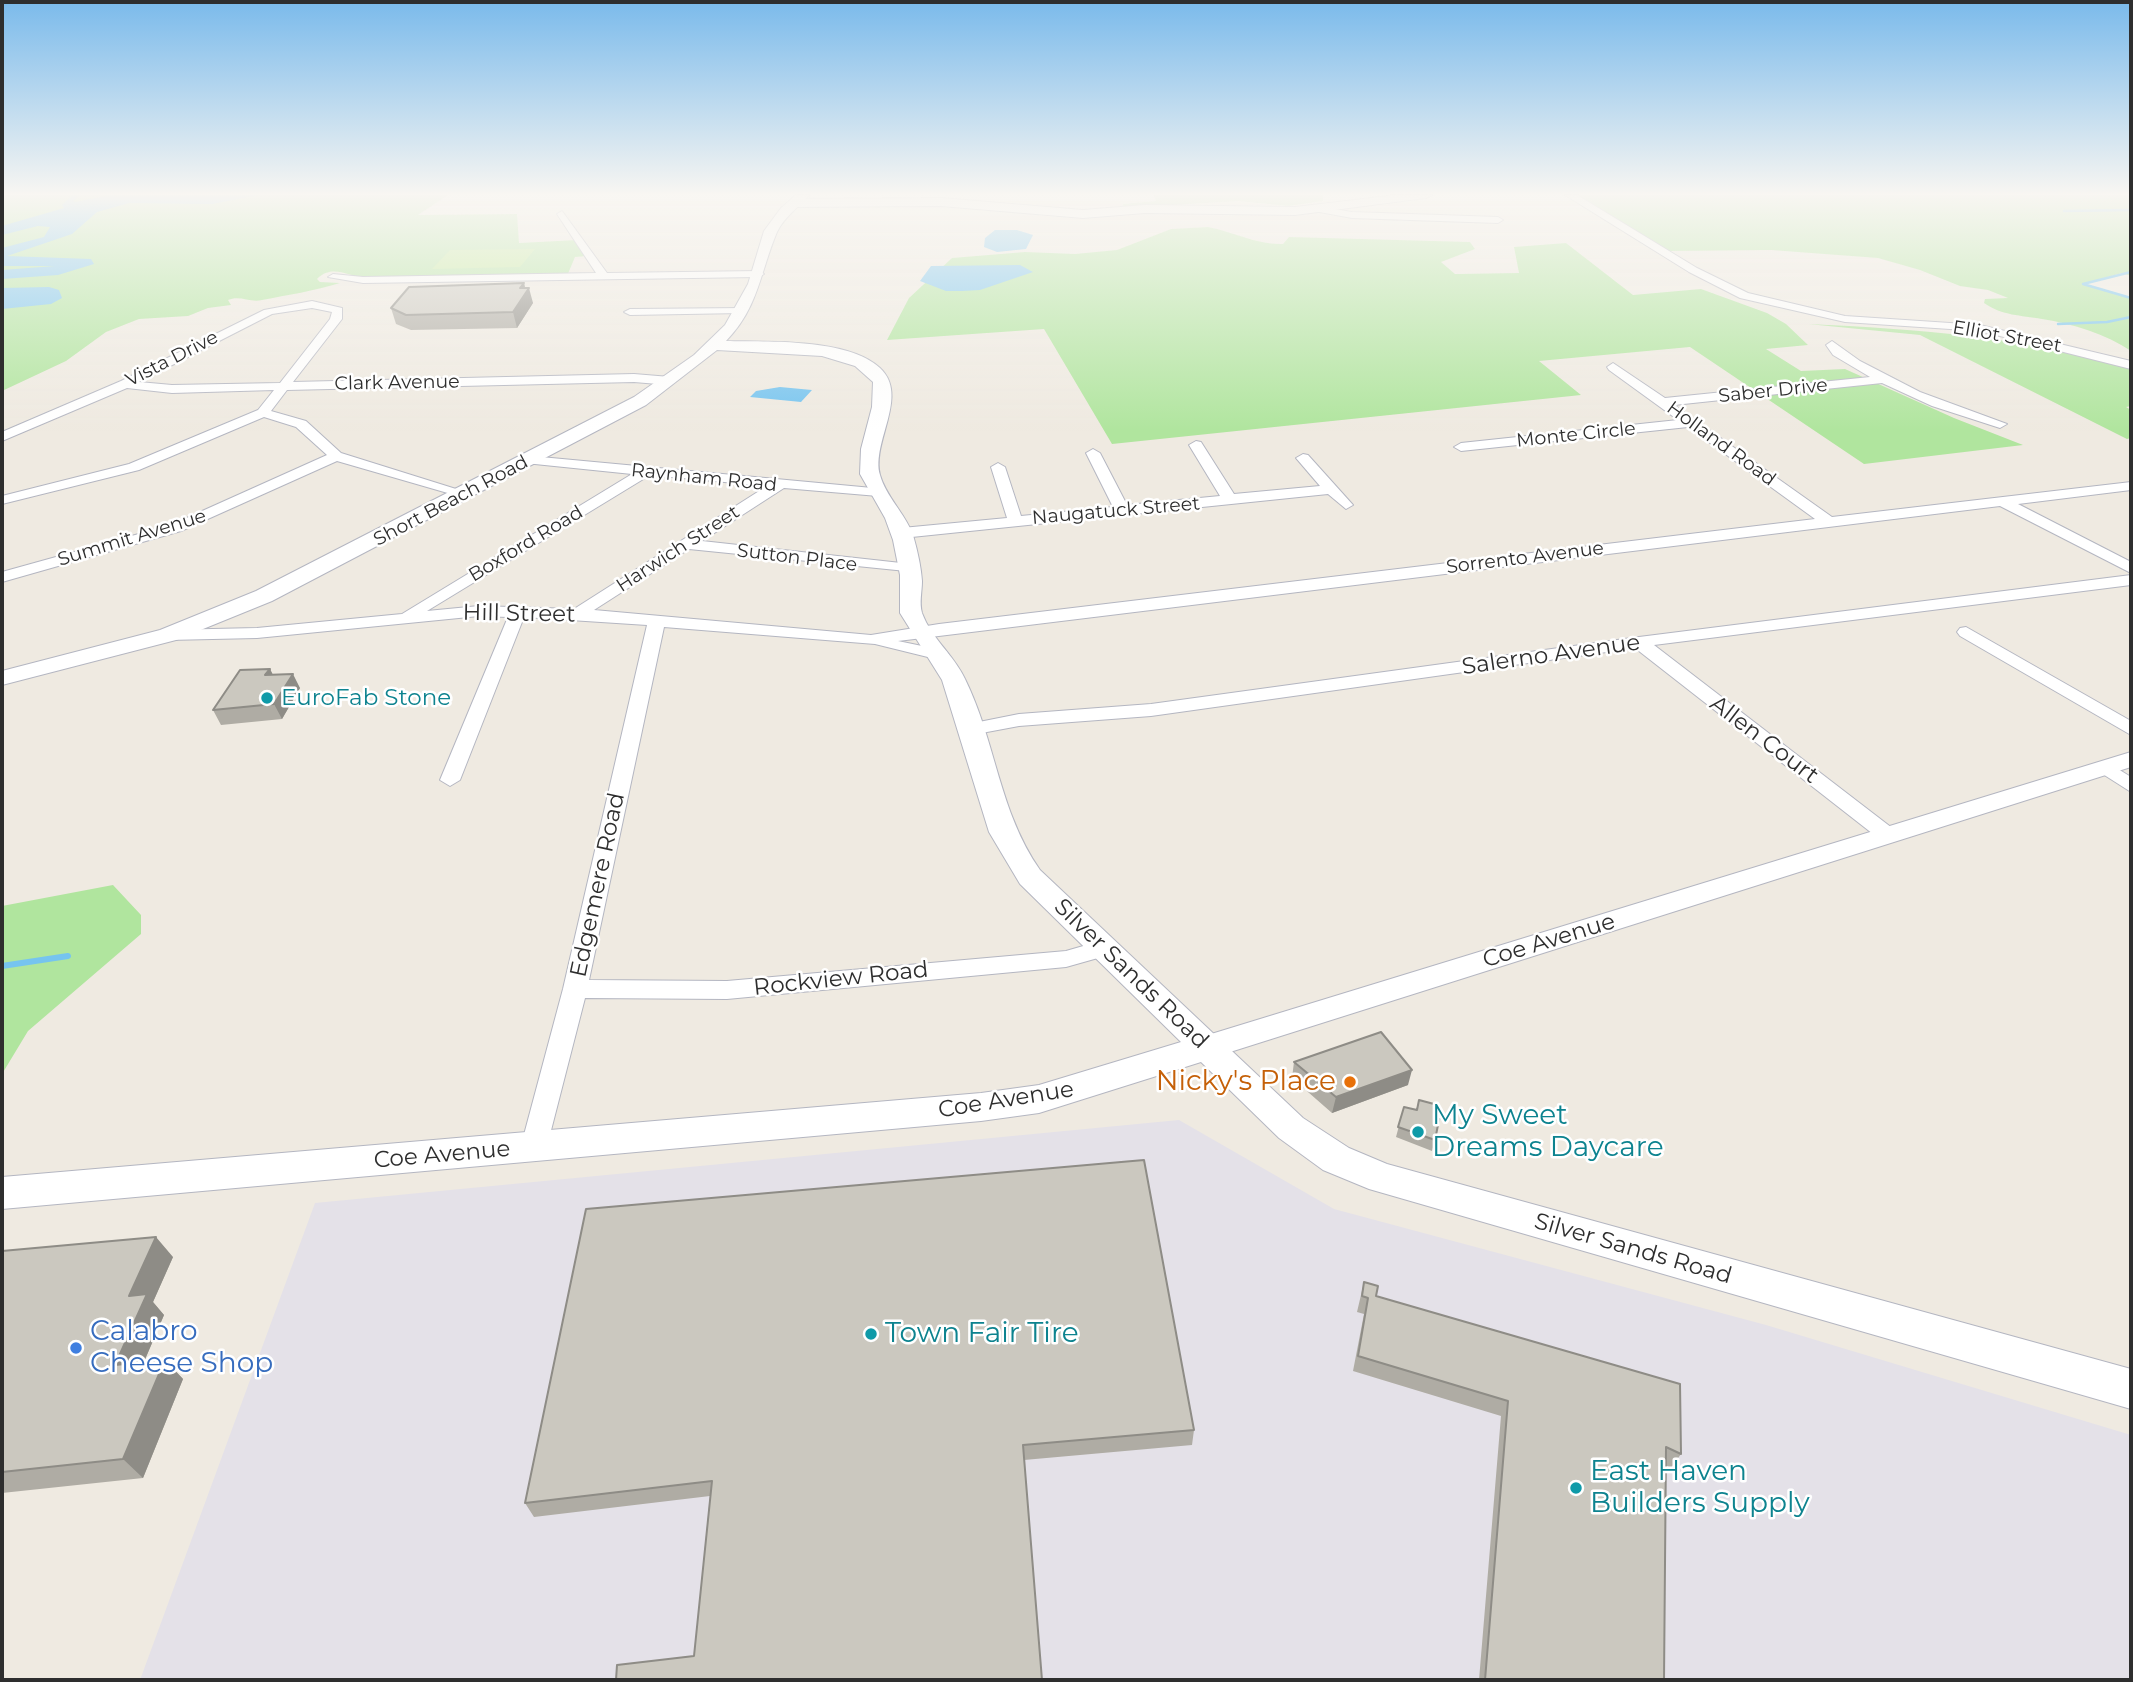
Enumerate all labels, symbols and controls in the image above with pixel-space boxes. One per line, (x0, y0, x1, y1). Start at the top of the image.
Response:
street label: Elliot Street (1951, 316, 2063, 358)
street label: Vista Drive (122, 326, 222, 392)
street label: Clark Avenue (334, 371, 460, 395)
street label: Saber Drive (1717, 374, 1829, 408)
street label: Holland Road (1662, 397, 1780, 491)
street label: Monte Circle (1515, 417, 1637, 453)
street label: Short Beach Road (370, 451, 532, 551)
street label: Raynham Road (630, 459, 778, 497)
street label: Naugatuck Street (1031, 492, 1201, 530)
street label: Boxford Road (465, 501, 587, 587)
street label: Harwich Street (612, 501, 744, 597)
street label: Summit Avenue (55, 505, 209, 571)
street label: Sorrento Avenue (1445, 537, 1605, 579)
street label: Sutton Place (736, 539, 858, 577)
street label: Hill Street (462, 599, 576, 629)
street label: Salerno Avenue (1460, 629, 1642, 681)
place label: EuroFab Stone (281, 684, 451, 712)
marker: EuroFab Stone (259, 690, 275, 706)
street label: Allen Court (1704, 690, 1824, 790)
street label: Edgemere Road (565, 790, 631, 980)
street label: Silver Sands Road (1048, 893, 1214, 1055)
street label: Coe Avenue (1479, 908, 1619, 974)
street label: Rockview Road (752, 956, 930, 1002)
place label: Nicky's Place (1156, 1065, 1336, 1099)
marker: Nicky's Place (1342, 1074, 1358, 1090)
street label: Coe Avenue (936, 1076, 1076, 1124)
place label: My Sweet Dreams Daycare (1432, 1099, 1664, 1165)
marker: My Sweet Dreams Daycare (1410, 1124, 1426, 1140)
street label: Coe Avenue (373, 1135, 511, 1175)
street label: Silver Sands Road (1531, 1208, 1735, 1290)
place label: Calabro Cheese Shop (90, 1315, 273, 1381)
place label: Town Fair Tire (885, 1317, 1079, 1351)
marker: Town Fair Tire (863, 1326, 879, 1342)
marker: Calabro Cheese Shop (68, 1340, 84, 1356)
place label: East Haven Builders Supply (1590, 1455, 1810, 1521)
marker: East Haven Builders Supply (1568, 1480, 1584, 1496)

